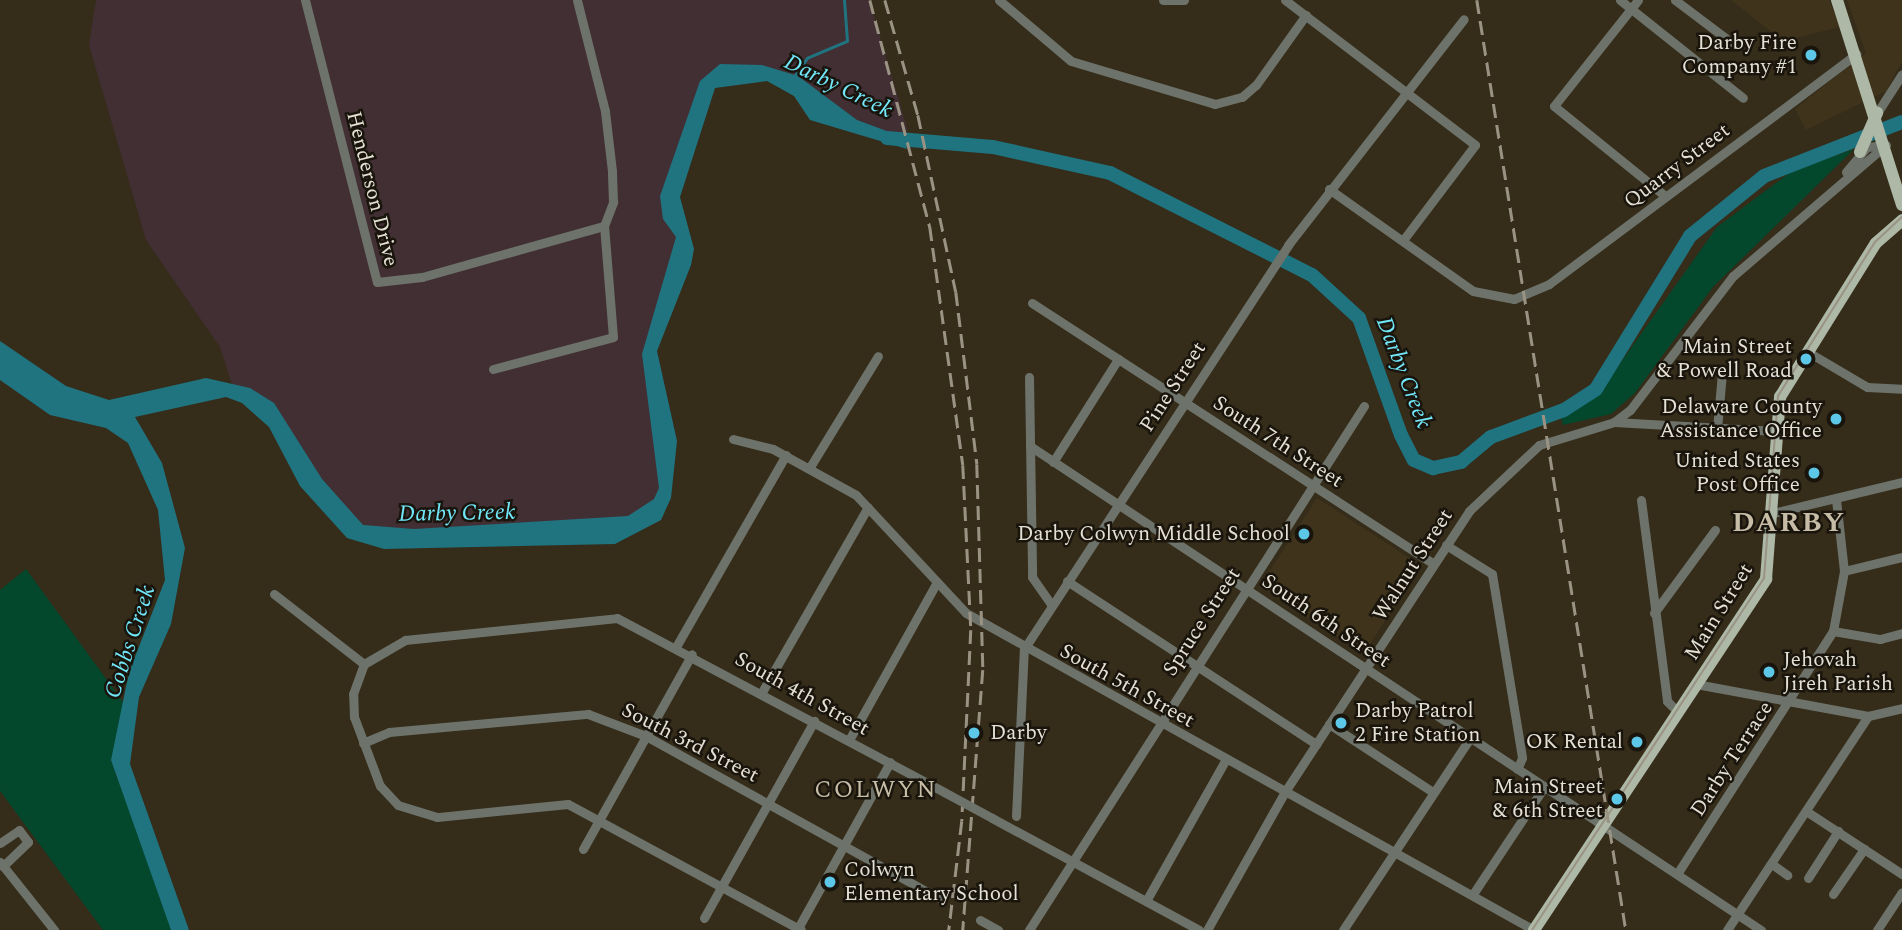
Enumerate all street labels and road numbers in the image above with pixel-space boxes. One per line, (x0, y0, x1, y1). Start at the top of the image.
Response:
street label: Henderson Drive (341, 109, 403, 269)
street label: Quarry Street (1619, 118, 1735, 214)
street label: Pine Street (1134, 337, 1212, 437)
street label: South 7th Street (1208, 391, 1348, 493)
street label: Walnut Street (1367, 504, 1459, 626)
street label: Main Street (1679, 559, 1759, 665)
street label: Spruce Street (1158, 563, 1246, 681)
street label: South 6th Street (1257, 569, 1395, 673)
street label: South 5th Street (1055, 639, 1199, 733)
street label: South 4th Street (730, 647, 874, 741)
street label: Darby Terrace (1685, 697, 1779, 821)
street label: South 3rd Street (617, 698, 763, 788)

